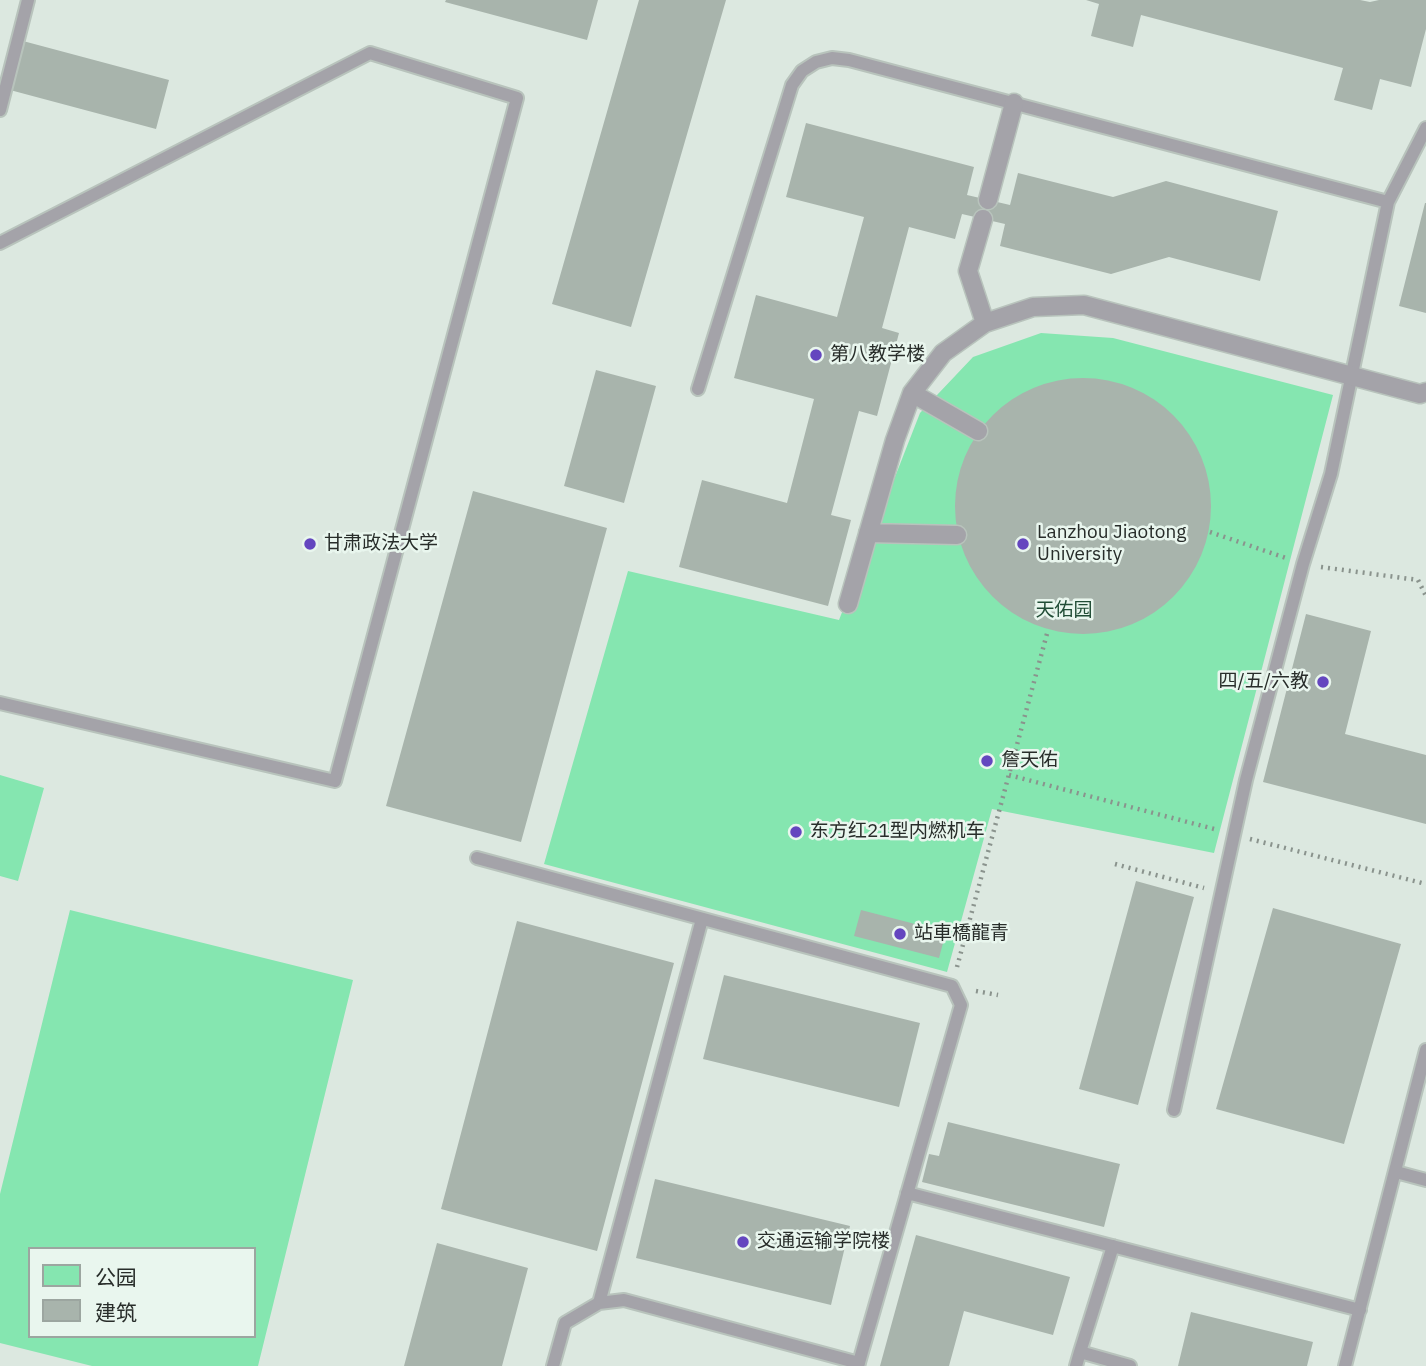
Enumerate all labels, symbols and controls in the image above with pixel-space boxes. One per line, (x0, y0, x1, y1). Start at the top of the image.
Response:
place label: 第八教学楼 (830, 344, 925, 366)
marker: 第八教学楼 (808, 347, 824, 363)
place label: Lanzhou Jiaotong University (1037, 522, 1186, 566)
place label: 甘肃政法大学 (324, 533, 438, 555)
marker: 甘肃政法大学 (302, 536, 318, 552)
marker: Lanzhou Jiaotong University (1015, 536, 1031, 552)
park label: 天佑园 (1036, 600, 1092, 622)
place label: 四/五/六教 (1218, 671, 1309, 693)
marker: 四/五/六教 (1315, 674, 1331, 690)
place label: 詹天佑 (1001, 750, 1058, 772)
marker: 詹天佑 (979, 753, 995, 769)
place label: 东方红21型内燃机车 (810, 821, 985, 843)
marker: 东方红21型内燃机车 (788, 824, 804, 840)
place label: 站車橋龍青 (914, 923, 1009, 945)
marker: 站車橋龍青 (892, 926, 908, 942)
place label: 交通运输学院楼 (757, 1231, 890, 1253)
marker: 交通运输学院楼 (735, 1234, 751, 1250)
legend (28, 1247, 256, 1338)
text: 公园 (95, 1263, 137, 1291)
text: 建筑 (95, 1298, 137, 1326)

